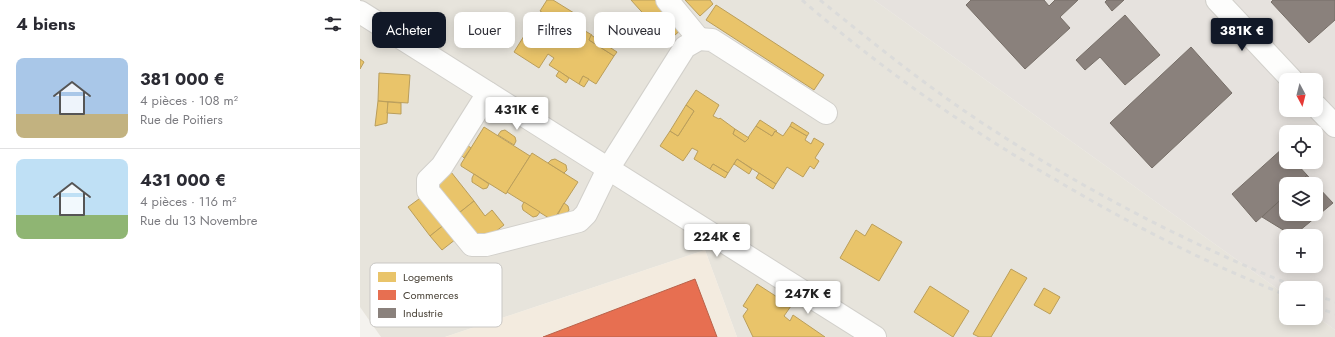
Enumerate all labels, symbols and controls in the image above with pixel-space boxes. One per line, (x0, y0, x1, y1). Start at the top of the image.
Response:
text: 4 biens (16, 12, 75, 36)
chip: Acheter (372, 12, 446, 48)
chip: Louer (454, 12, 515, 48)
chip: Filtres (523, 12, 586, 48)
chip: Nouveau (594, 12, 675, 48)
icon: filters (322, 13, 344, 35)
pin: 381K € (1209, 18, 1275, 52)
text: 381K € (1220, 21, 1264, 40)
text: 381 000 € (140, 67, 225, 91)
north arrow (1279, 73, 1323, 117)
map controls (1279, 73, 1323, 325)
icon: home (48, 74, 96, 122)
text: 4 pièces · 108 m² (140, 91, 238, 110)
pin: 431K € (484, 97, 550, 131)
text: 431K € (494, 100, 540, 119)
text: Rue de Poitiers (140, 110, 223, 129)
button: locate (1279, 125, 1323, 169)
text: 431 000 € (140, 168, 226, 192)
icon: home (48, 175, 96, 223)
button: layers (1279, 177, 1323, 221)
text: 4 pièces · 116 m² (140, 192, 237, 211)
text: Rue du 13 Novembre (140, 211, 257, 230)
pin: 224K € (684, 224, 750, 258)
text: 224K € (693, 227, 741, 246)
button: + (1279, 229, 1323, 273)
legend (370, 263, 502, 327)
text: Logements (403, 269, 454, 285)
pin: 247K € (775, 281, 841, 315)
button: − (1279, 281, 1323, 325)
text: 247K € (785, 284, 831, 303)
text: Commerces (403, 287, 459, 303)
text: Industrie (403, 305, 443, 321)

